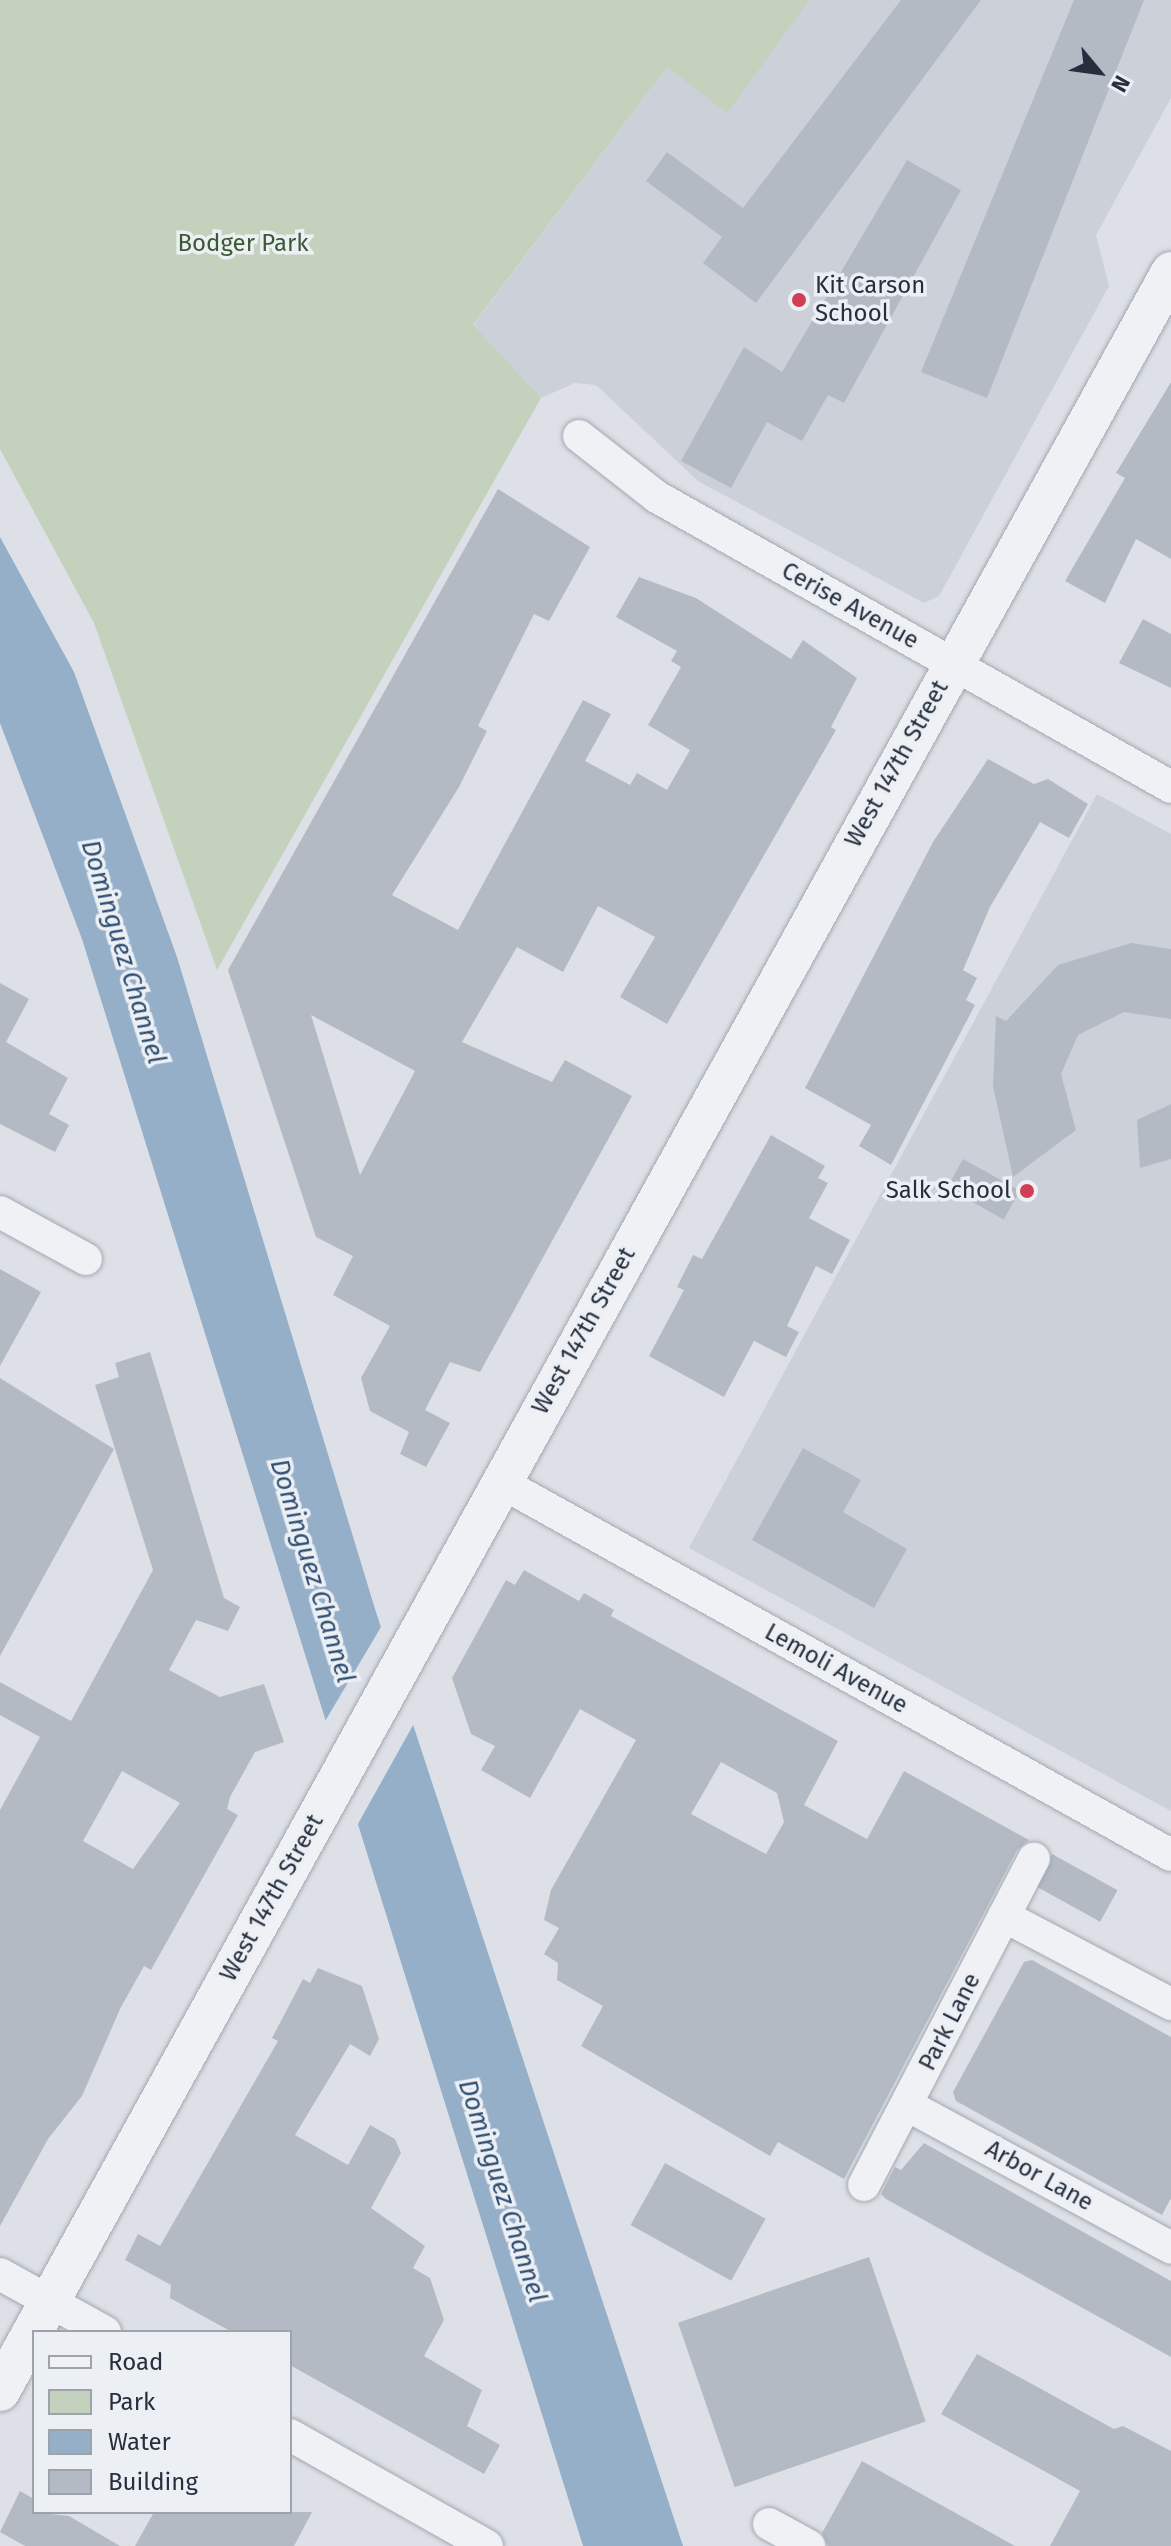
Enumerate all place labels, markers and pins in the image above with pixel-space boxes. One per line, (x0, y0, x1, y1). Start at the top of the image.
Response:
place label: Kit Carson School (815, 272, 925, 328)
marker: Kit Carson School (790, 291, 808, 309)
place label: Salk School (886, 1177, 1011, 1205)
marker: Salk School (1018, 1182, 1036, 1200)

